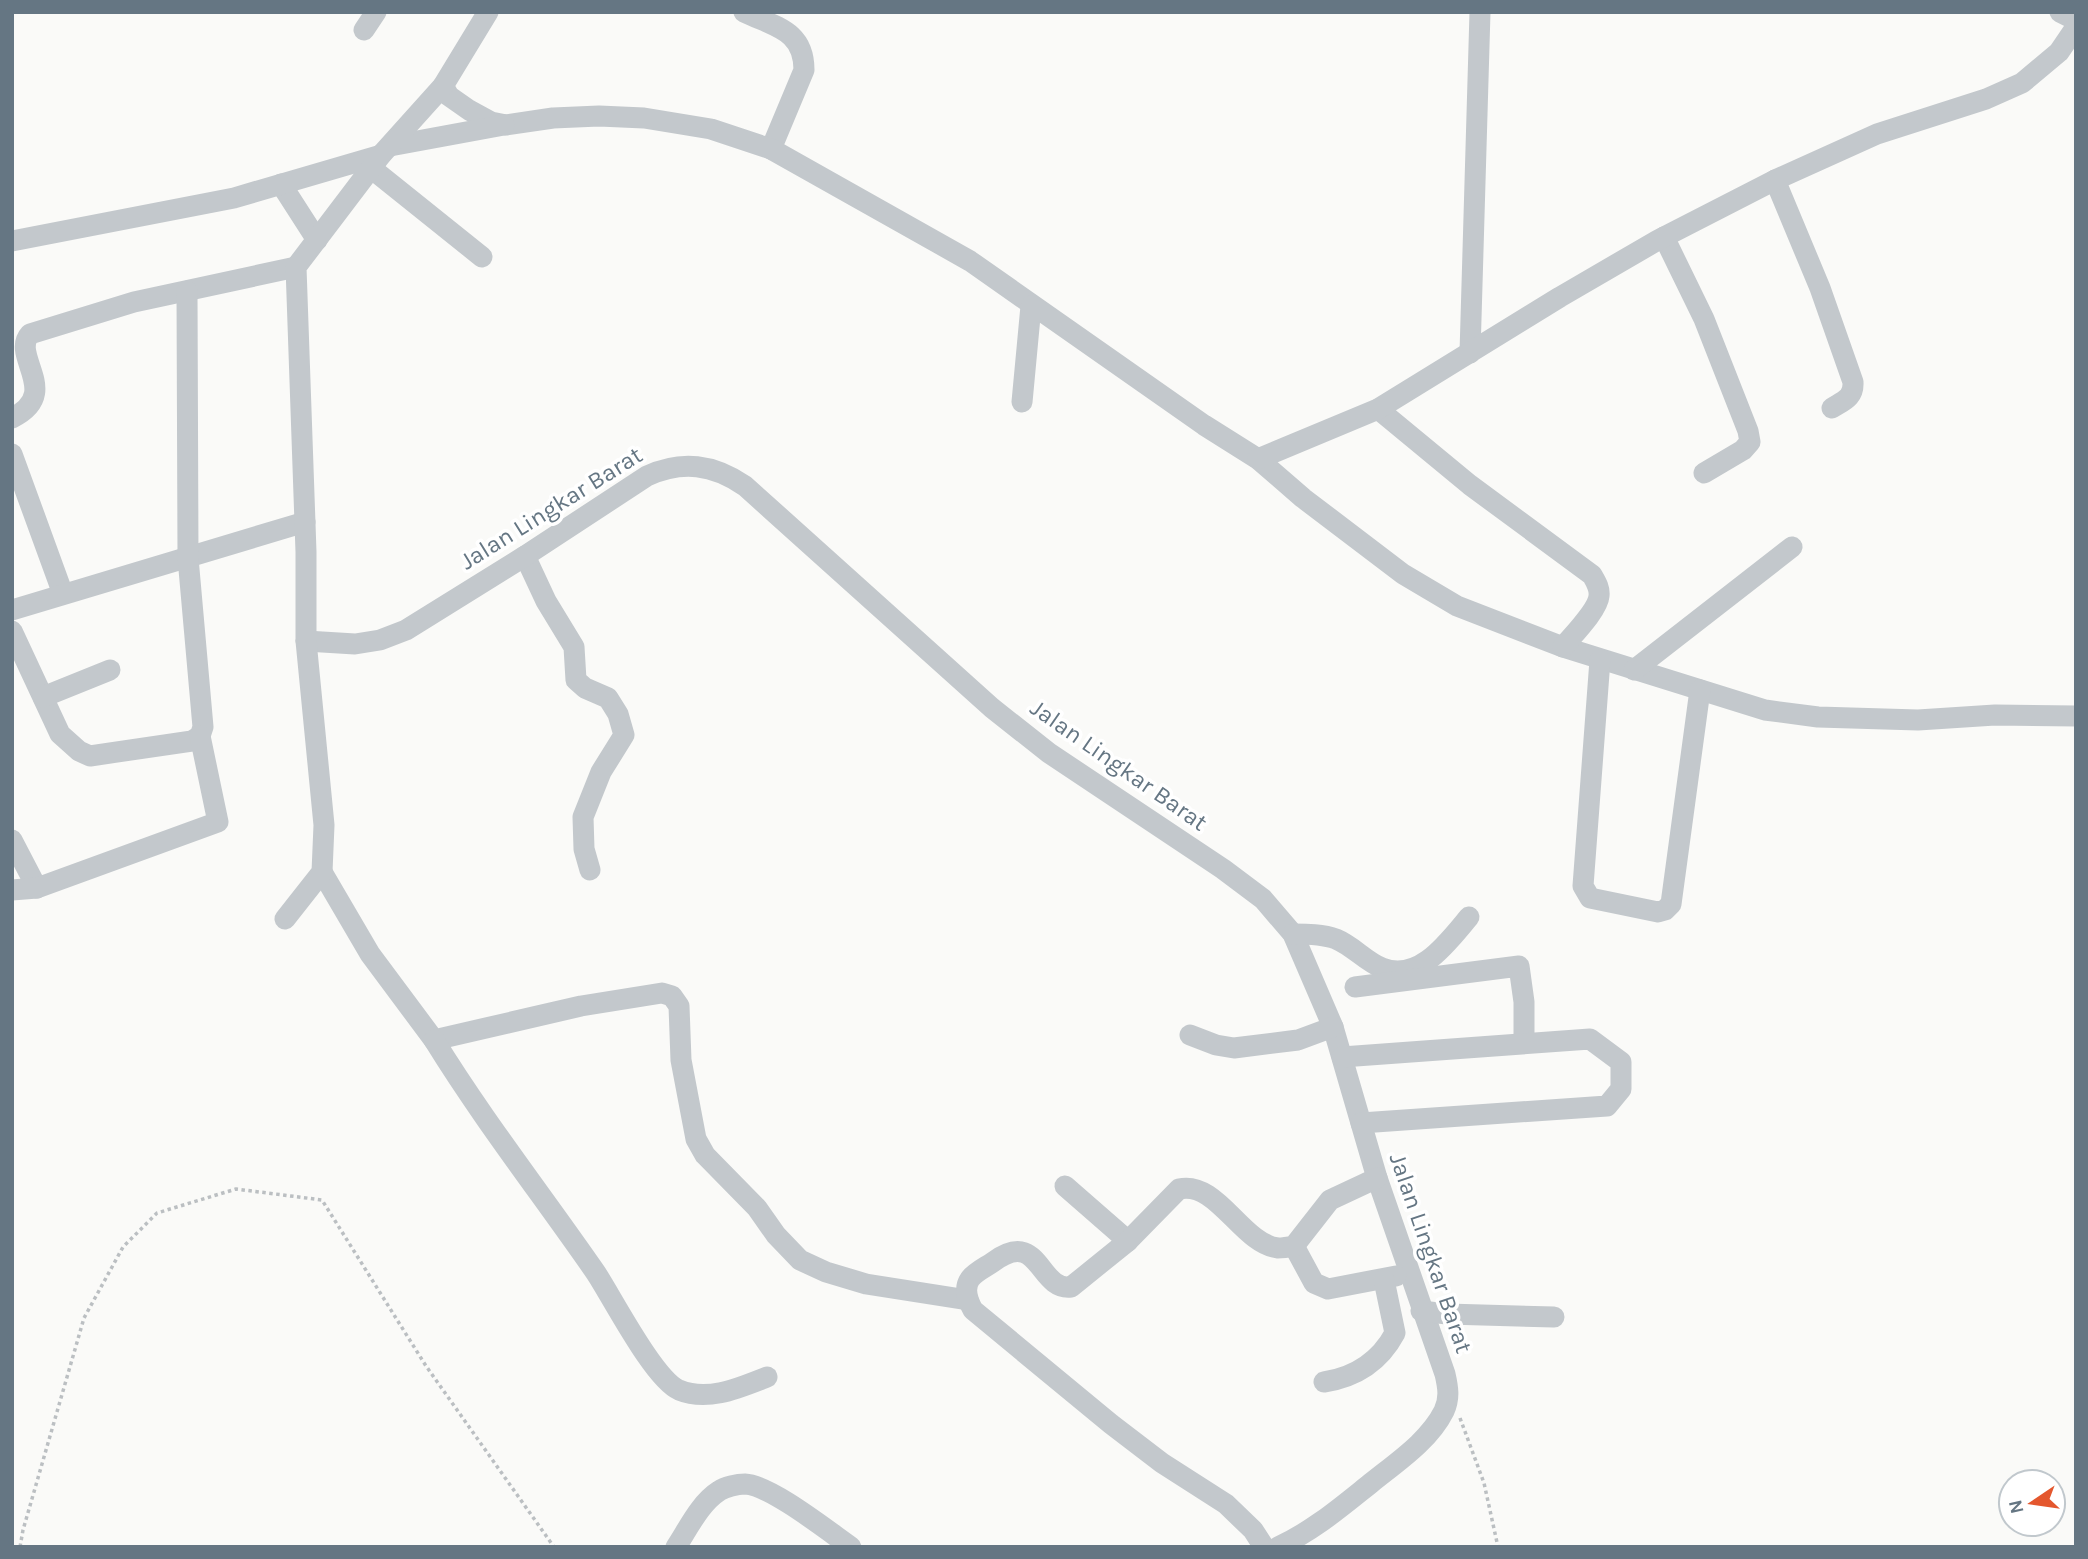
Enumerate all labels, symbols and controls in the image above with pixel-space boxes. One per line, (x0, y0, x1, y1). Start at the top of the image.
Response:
street label: Jalan Lingkar Barat (455, 441, 647, 575)
street label: Jalan Lingkar Barat (1025, 693, 1213, 837)
street label: Jalan Lingkar Barat (1384, 1149, 1478, 1357)
north arrow (1997, 1468, 2067, 1538)
text: N (2004, 1497, 2029, 1516)

